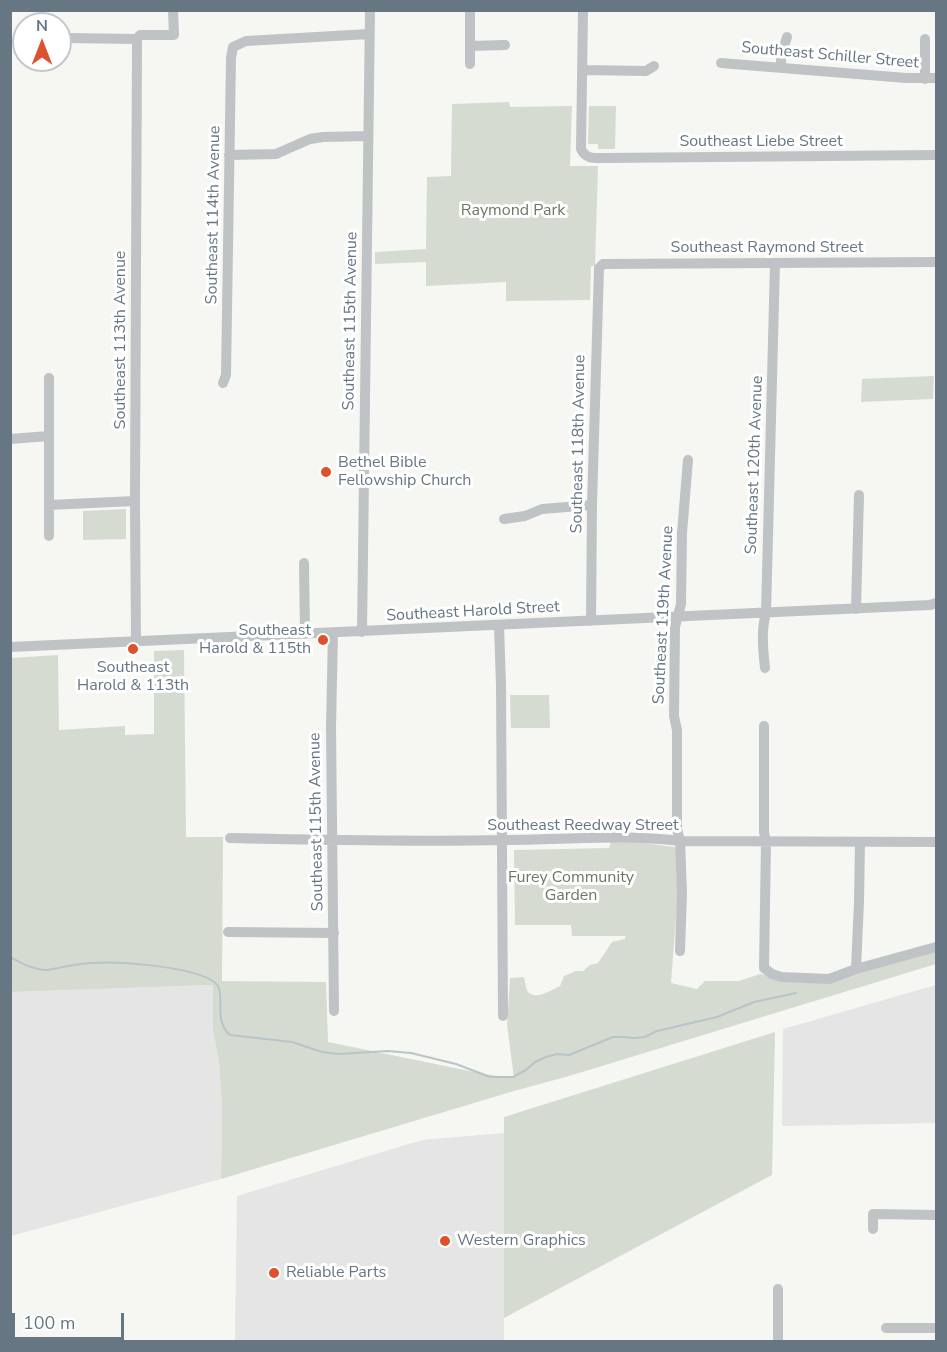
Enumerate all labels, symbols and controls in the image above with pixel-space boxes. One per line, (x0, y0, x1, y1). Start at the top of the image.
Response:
north arrow (12, 12, 72, 72)
text: N (36, 15, 48, 37)
street label: Southeast Schiller Street (740, 39, 920, 73)
street label: Southeast 114th Avenue (203, 125, 225, 305)
street label: Southeast Liebe Street (679, 132, 843, 152)
park label: Raymond Park (461, 201, 565, 221)
street label: Southeast 115th Avenue (340, 231, 362, 411)
street label: Southeast Raymond Street (671, 238, 863, 258)
street label: Southeast 113th Avenue (111, 251, 131, 429)
street label: Southeast 118th Avenue (568, 354, 590, 534)
street label: Southeast 120th Avenue (742, 375, 768, 555)
place label: Bethel Bible Fellowship Church (338, 453, 471, 491)
marker: Bethel Bible Fellowship Church (319, 465, 333, 479)
street label: Southeast 119th Avenue (650, 525, 678, 705)
street label: Southeast Harold Street (386, 598, 560, 626)
place label: Southeast Harold & 115th (199, 621, 311, 659)
marker: Southeast Harold & 115th (316, 633, 330, 647)
marker: Southeast Harold & 113th (126, 642, 140, 656)
place label: Southeast Harold & 113th (77, 658, 189, 696)
street label: Southeast 115th Avenue (306, 732, 328, 912)
street label: Southeast Reedway Street (487, 816, 679, 836)
park label: Furey Community Garden (508, 868, 634, 906)
place label: Western Graphics (457, 1231, 586, 1251)
marker: Western Graphics (438, 1234, 452, 1248)
place label: Reliable Parts (286, 1263, 386, 1283)
marker: Reliable Parts (267, 1266, 281, 1280)
scale bar (15, 1301, 128, 1339)
text: 100 m (23, 1311, 75, 1335)

